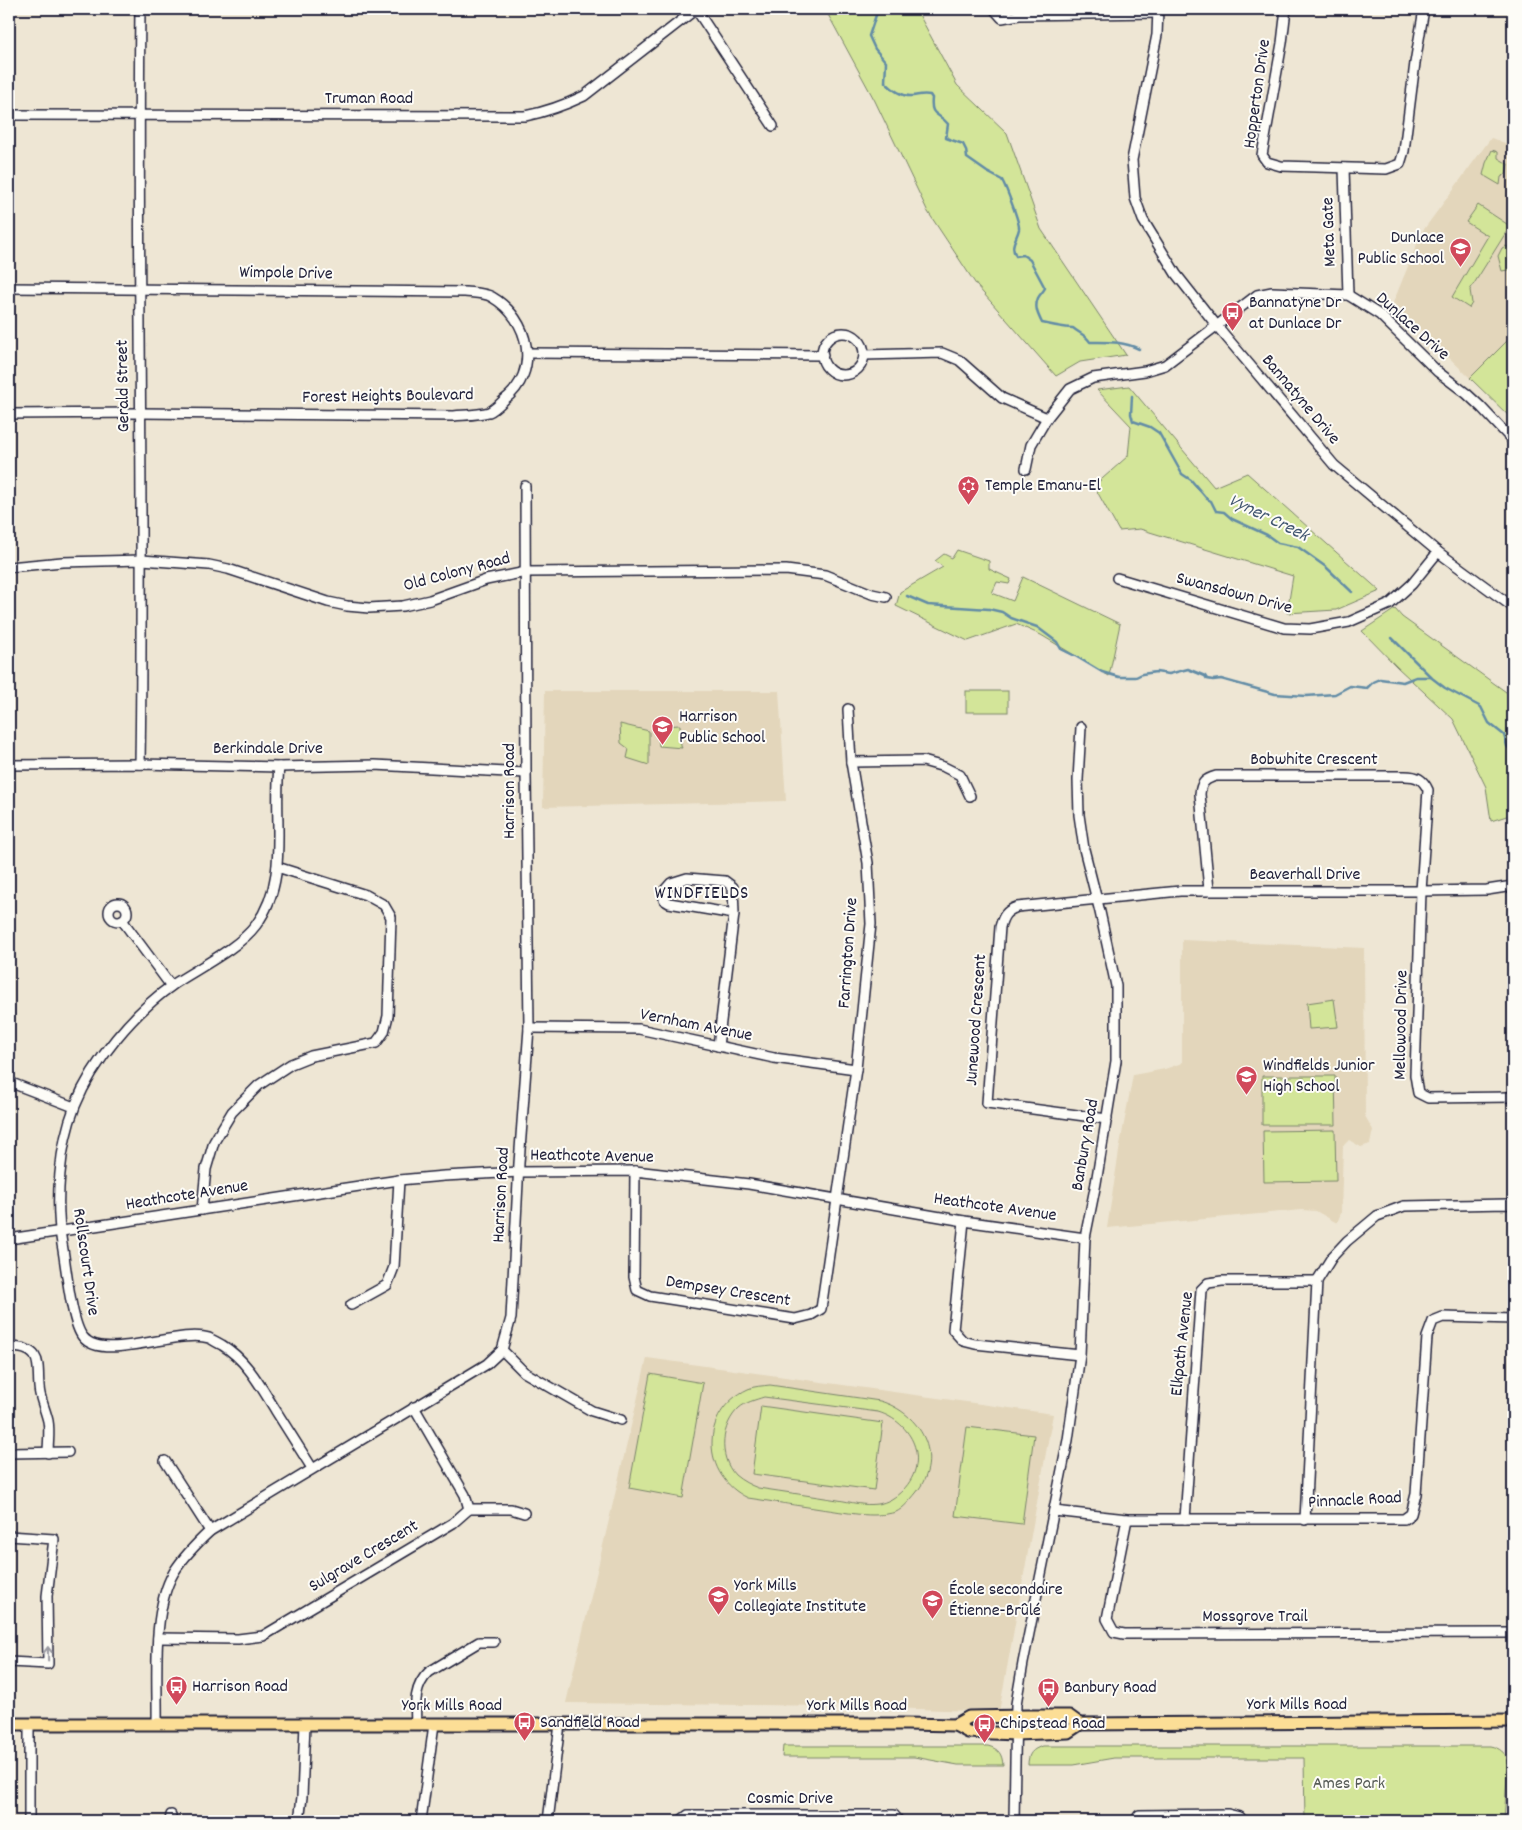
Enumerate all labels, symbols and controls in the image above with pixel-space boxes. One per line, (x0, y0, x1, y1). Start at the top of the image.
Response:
street label: Hopperton Drive (1238, 38, 1278, 150)
street label: Truman Road (325, 87, 413, 112)
street label: Meta Gate (1316, 197, 1344, 267)
place label: Dunlace Public School (1358, 226, 1445, 272)
school or university icon: Dunlace Public School (1448, 236, 1472, 267)
street label: Wimpole Drive (239, 261, 333, 287)
street label: Dunlace Drive (1369, 287, 1455, 367)
place label: Bannatyne Dr at Dunlace Dr (1249, 291, 1342, 337)
bus stop icon: Bannatyne Dr at Dunlace Dr (1221, 301, 1245, 332)
street label: Gerald Street (111, 339, 137, 433)
street label: Bannatyne Drive (1255, 349, 1345, 451)
street label: Forest Heights Boulevard (302, 383, 474, 411)
synagogue icon: Temple Emanu-El (957, 474, 981, 505)
place label: Temple Emanu-El (985, 474, 1101, 499)
water label: Vyner Creek (1223, 488, 1315, 551)
street label: Old Colony Road (401, 547, 513, 599)
street label: Swansdown Drive (1173, 567, 1295, 621)
place label: Harrison Public School (679, 705, 766, 751)
school or university icon: Harrison Public School (651, 715, 675, 746)
street label: Berkindale Drive (213, 737, 323, 762)
street label: Harrison Road (498, 743, 523, 839)
street label: Bobwhite Crescent (1250, 748, 1378, 773)
street label: Beaverhall Drive (1249, 863, 1361, 888)
district label: WINDFIELDS (655, 881, 749, 908)
street label: Farrington Drive (833, 897, 865, 1009)
street label: Junewood Crescent (960, 953, 994, 1087)
street label: Mellowood Drive (1389, 970, 1415, 1080)
street label: Vernham Avenue (638, 1003, 754, 1049)
place label: Windfields Junior High School (1263, 1054, 1375, 1100)
school or university icon: Windfields Junior High School (1235, 1064, 1259, 1095)
street label: Banbury Road (1066, 1097, 1106, 1193)
street label: Heathcote Avenue (530, 1143, 654, 1171)
street label: Harrison Road (487, 1146, 517, 1244)
street label: Heathcote Avenue (124, 1174, 250, 1218)
street label: Heathcote Avenue (932, 1187, 1058, 1229)
street label: Rollscourt Drive (65, 1207, 105, 1317)
street label: Dempsey Crescent (664, 1270, 793, 1314)
street label: Elkpath Avenue (1165, 1290, 1201, 1397)
street label: Pinnacle Road (1308, 1486, 1402, 1516)
street label: Sulgrave Crescent (305, 1514, 424, 1600)
place label: York Mills Collegiate Institute (734, 1574, 866, 1620)
place label: École secondaire Étienne-Brûlé (949, 1578, 1063, 1624)
school or university icon: York Mills Collegiate Institute (706, 1584, 730, 1615)
school or university icon: École secondaire Étienne-Brûlé (921, 1588, 945, 1619)
street label: Mossgrove Trail (1202, 1605, 1309, 1630)
one-way arrow (43, 1647, 53, 1663)
bus stop icon: Harrison Road (164, 1675, 188, 1706)
place label: Harrison Road (192, 1675, 288, 1700)
bus stop icon: Banbury Road (1036, 1676, 1060, 1707)
place label: Banbury Road (1064, 1676, 1157, 1701)
street label: York Mills Road (1247, 1693, 1347, 1718)
street label: York Mills Road (402, 1694, 502, 1719)
street label: York Mills Road (807, 1694, 907, 1719)
bus stop icon: Sandfield Road (512, 1711, 536, 1742)
place label: Sandfield Road (540, 1711, 640, 1736)
bus stop icon: Chipstead Road (972, 1712, 996, 1743)
place label: Chipstead Road (1000, 1712, 1106, 1737)
park label: Ames Park (1313, 1772, 1385, 1797)
street label: Cosmic Drive (747, 1787, 833, 1812)

